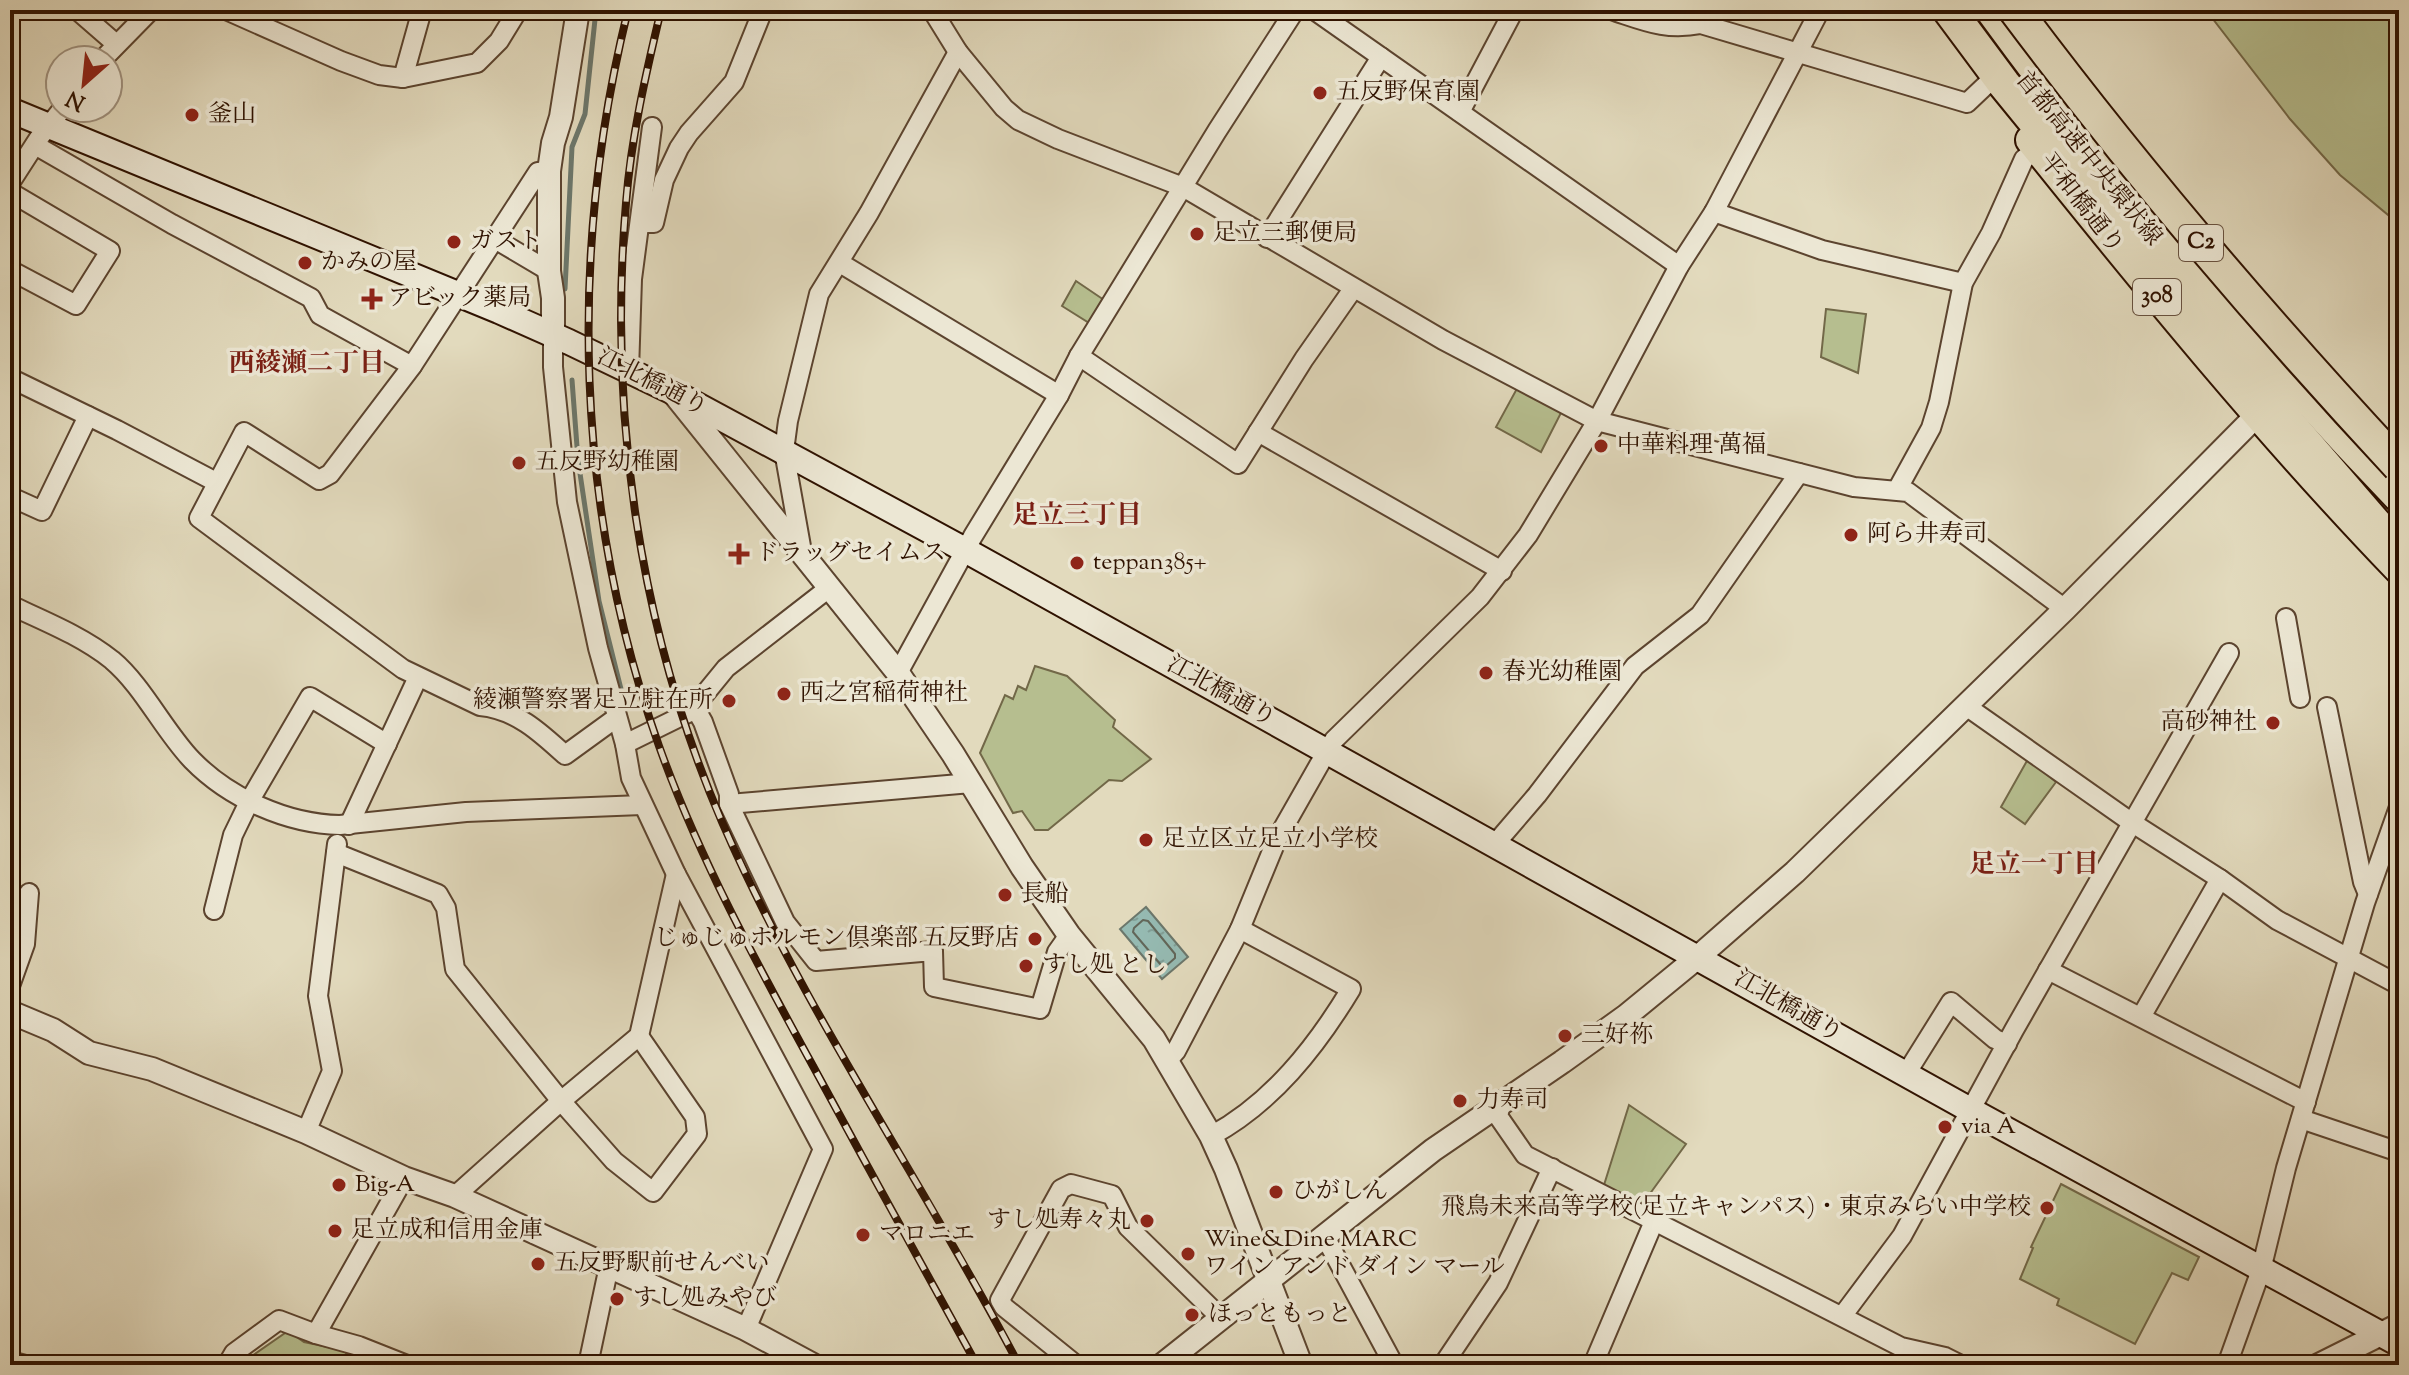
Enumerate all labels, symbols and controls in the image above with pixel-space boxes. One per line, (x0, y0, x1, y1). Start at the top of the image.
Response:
north arrow (44, 44, 124, 124)
street label: 首都高速中央環状線 (2007, 64, 2169, 254)
place label: 五反野保育園 (1336, 76, 1480, 110)
text: N (61, 81, 91, 117)
marker: 五反野保育園 (1311, 84, 1329, 102)
place label: 釜山 (208, 98, 256, 132)
marker: 釜山 (183, 106, 201, 124)
street label: 平和橋通り (2031, 146, 2131, 262)
place label: 足立三郵便局 (1213, 217, 1357, 251)
place label: ガスト (470, 225, 542, 259)
marker: 足立三郵便局 (1188, 225, 1206, 243)
road number: C2 (2179, 225, 2223, 261)
marker: ガスト (445, 233, 463, 251)
place label: かみの屋 (321, 246, 417, 280)
marker: かみの屋 (296, 254, 314, 272)
road number: 308 (2133, 279, 2181, 315)
place label: アビック薬局 (388, 282, 531, 316)
marker: アビック薬局 (363, 290, 381, 308)
street label: 江北橋通り (591, 341, 713, 425)
district label: 西綾瀬二丁目 (229, 346, 385, 383)
place label: 中華料理 萬福 (1617, 429, 1766, 463)
marker: 中華料理 萬福 (1592, 437, 1610, 455)
place label: 五反野幼稚園 (535, 446, 679, 480)
marker: 五反野幼稚園 (510, 454, 528, 472)
district label: 足立三丁目 (1012, 498, 1142, 535)
place label: 阿ら井寿司 (1867, 518, 1987, 552)
marker: 阿ら井寿司 (1842, 526, 1860, 544)
place label: ドラッグセイムス (755, 537, 946, 571)
marker: ドラッグセイムス (730, 545, 748, 563)
place label: teppan385+ (1093, 546, 1206, 580)
marker: teppan385+ (1068, 554, 1086, 572)
street label: 江北橋通り (1160, 648, 1282, 736)
place label: 春光幼稚園 (1502, 656, 1622, 690)
marker: 春光幼稚園 (1477, 664, 1495, 682)
place label: 西之宮稲荷神社 (800, 677, 968, 711)
place label: 綾瀬警察署足立駐在所 (473, 684, 713, 718)
marker: 西之宮稲荷神社 (775, 685, 793, 703)
marker: 綾瀬警察署足立駐在所 (720, 692, 738, 710)
place label: 高砂神社 (2161, 706, 2257, 740)
marker: 高砂神社 (2264, 714, 2282, 732)
place label: 足立区立足立小学校 (1162, 823, 1378, 857)
marker: 足立区立足立小学校 (1137, 831, 1155, 849)
district label: 足立一丁目 (1969, 847, 2099, 884)
place label: 長船 (1021, 878, 1069, 912)
marker: 長船 (996, 886, 1014, 904)
place label: じゅじゅホルモン倶楽部 五反野店 (654, 922, 1019, 956)
marker: じゅじゅホルモン倶楽部 五反野店 (1026, 930, 1044, 948)
place label: すし処 とし (1042, 949, 1167, 983)
marker: すし処 とし (1017, 957, 1035, 975)
street label: 江北橋通り (1728, 962, 1848, 1052)
place label: 三好祢 (1581, 1019, 1653, 1053)
marker: 三好祢 (1556, 1027, 1574, 1045)
place label: 力寿司 (1476, 1084, 1548, 1118)
marker: 力寿司 (1451, 1092, 1469, 1110)
place label: via A (1961, 1110, 2017, 1144)
marker: via A (1936, 1118, 1954, 1136)
place label: Big-A (355, 1168, 415, 1202)
place label: ひがしん (1292, 1175, 1388, 1209)
marker: Big-A (330, 1176, 348, 1194)
marker: ひがしん (1267, 1183, 1285, 1201)
place label: 飛鳥未来高等学校(足立キャンパス)・東京みらい中学校 (1441, 1191, 2031, 1225)
marker: 飛鳥未来高等学校(足立キャンパス)・東京みらい中学校 (2038, 1199, 2056, 1217)
place label: すし処寿々丸 (987, 1204, 1131, 1238)
marker: すし処寿々丸 (1138, 1212, 1156, 1230)
place label: 足立成和信用金庫 (351, 1214, 543, 1248)
place label: マロニエ (879, 1218, 975, 1252)
marker: 足立成和信用金庫 (326, 1222, 344, 1240)
place label: Wine&Dine MARC ワイン アンド ダイン マール (1204, 1223, 1505, 1285)
marker: マロニエ (854, 1226, 872, 1244)
marker: Wine&Dine MARC ワイン アンド ダイン マール (1179, 1245, 1197, 1263)
place label: 五反野駅前せんべい (554, 1247, 770, 1281)
marker: 五反野駅前せんべい (529, 1255, 547, 1273)
place label: すし処みやび (633, 1282, 777, 1316)
marker: すし処みやび (608, 1290, 626, 1308)
place label: ほっともっと (1208, 1298, 1352, 1332)
marker: ほっともっと (1183, 1306, 1201, 1324)

